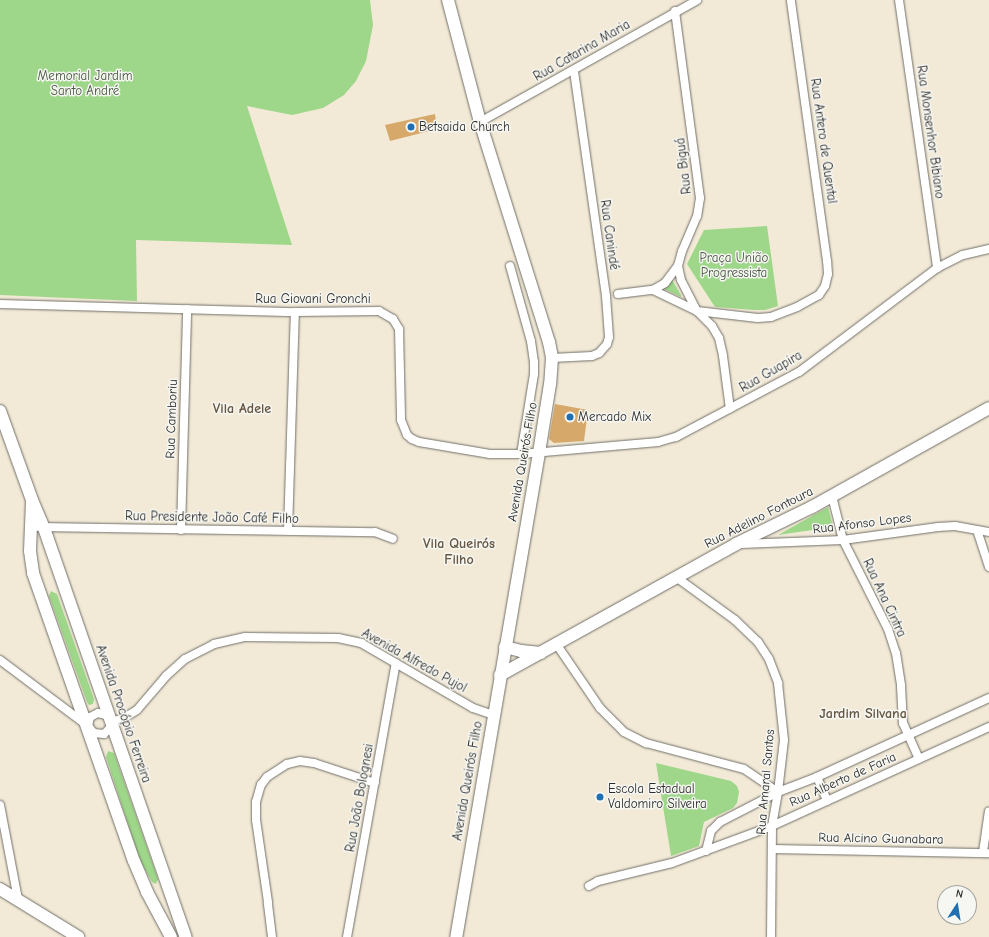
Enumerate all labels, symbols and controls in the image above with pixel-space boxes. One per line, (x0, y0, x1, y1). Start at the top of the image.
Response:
street label: Rua Catarina Maria (531, 17, 633, 85)
street label: Rua Monsenhor Bibiano (913, 64, 947, 200)
park label: Memorial Jardim Santo André (37, 69, 133, 100)
street label: Rua Antero de Quental (806, 77, 840, 205)
place label: Betsaida Church (419, 119, 510, 135)
marker: Betsaida Church (406, 122, 416, 132)
street label: Rua Biguá (673, 137, 695, 195)
street label: Rua Canindé (596, 199, 622, 271)
park label: Praça União Progressista (700, 251, 768, 282)
street label: Rua Giovani Gronchi (255, 291, 371, 307)
street label: Rua Guapira (737, 348, 805, 396)
street label: Rua Camboriu (163, 379, 181, 459)
district label: Vila Adele (213, 401, 271, 417)
street label: Avenida Queirós Filho (505, 401, 541, 523)
place label: Mercado Mix (578, 409, 651, 425)
marker: Mercado Mix (565, 412, 575, 422)
street label: Rua Adelino Fontoura (702, 484, 816, 552)
street label: Rua Presidente João Café Filho (125, 509, 299, 527)
street label: Rua Afonso Lopes (812, 510, 912, 538)
district label: Vila Queirós Filho (423, 536, 495, 568)
street label: Rua Ana Cintra (859, 556, 909, 640)
street label: Avenida Alfredo Pujol (359, 626, 469, 696)
street label: Avenida Procópio Ferreira (92, 643, 154, 785)
district label: Jardim Silvana (819, 706, 907, 722)
street label: Avenida Queirós Filho (450, 720, 486, 842)
street label: Rua Amaral Santos (754, 729, 778, 835)
street label: Rua João Bolognesi (343, 743, 377, 853)
street label: Rua Alberto de Faria (787, 749, 899, 811)
place label: Escola Estadual Valdomiro Silveira (608, 782, 707, 813)
marker: Escola Estadual Valdomiro Silveira (595, 792, 605, 802)
street label: Rua Alcino Guanabara (818, 830, 944, 848)
north arrow (937, 885, 977, 925)
text: N (955, 887, 964, 901)

